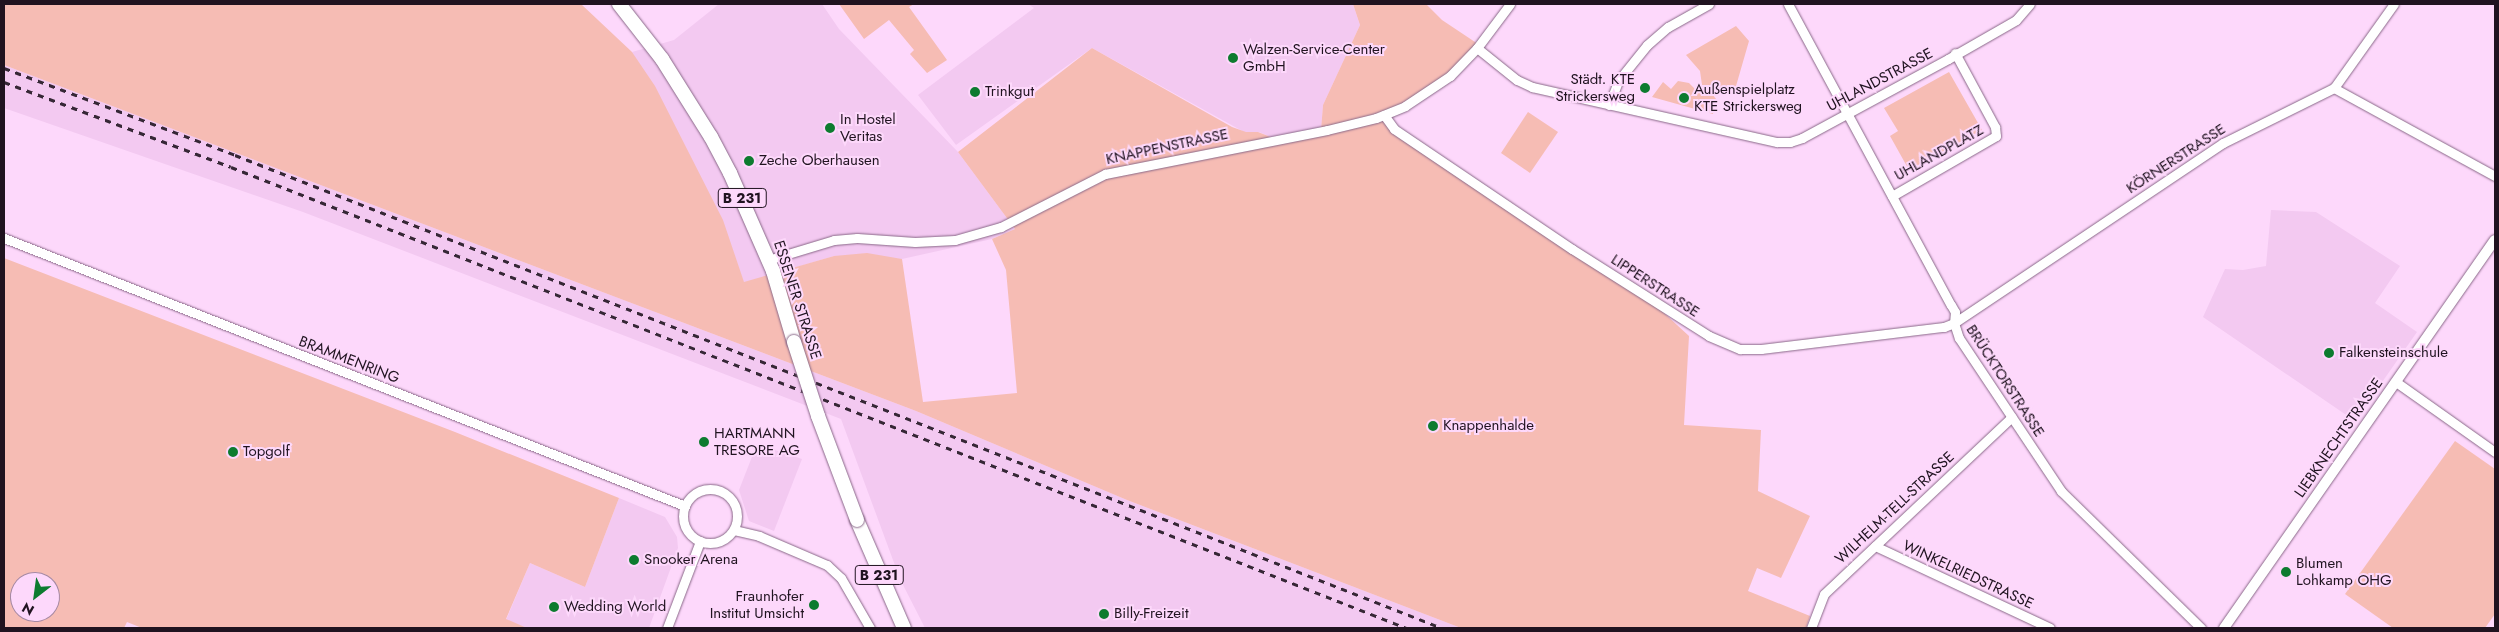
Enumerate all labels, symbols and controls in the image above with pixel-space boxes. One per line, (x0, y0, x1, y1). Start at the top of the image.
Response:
place label: Walzen-Service-Center GmbH (1243, 40, 1385, 75)
street label: UHLANDSTRASSE (1824, 45, 1936, 115)
marker: Walzen-Service-Center GmbH (1227, 52, 1239, 64)
place label: Städt. KTE Strickersweg (1556, 70, 1635, 105)
place label: Außenspielplatz KTE Strickersweg (1694, 80, 1802, 115)
marker: Städt. KTE Strickersweg (1639, 82, 1651, 94)
place label: Trinkgut (985, 83, 1034, 101)
marker: Trinkgut (969, 86, 981, 98)
marker: Außenspielplatz KTE Strickersweg (1678, 92, 1690, 104)
place label: In Hostel Veritas (840, 110, 896, 145)
street label: KÖRNERSTRASSE (2123, 120, 2229, 198)
street label: UHLANDPLATZ (1891, 121, 1987, 185)
marker: In Hostel Veritas (824, 122, 836, 134)
street label: KNAPPENSTRASSE (1104, 125, 1230, 169)
place label: Zeche Oberhausen (759, 152, 880, 170)
marker: Zeche Oberhausen (743, 155, 755, 167)
road number: B 231 (717, 187, 767, 210)
street label: ESSENER STRASSE (769, 238, 825, 362)
street label: LIPPERSTRASSE (1607, 251, 1703, 321)
street label: BRÜCKTORSTRASSE (1962, 322, 2048, 440)
street label: BRAMMENRING (296, 333, 402, 387)
place label: Falkensteinschule (2339, 344, 2448, 362)
marker: Falkensteinschule (2323, 347, 2335, 359)
street label: LIEBKNECHTSTRASSE (2291, 375, 2387, 501)
place label: Knappenhalde (1443, 417, 1534, 435)
marker: Knappenhalde (1427, 420, 1439, 432)
place label: HARTMANN TRESORE AG (714, 424, 800, 459)
marker: HARTMANN TRESORE AG (698, 436, 710, 448)
place label: Topgolf (243, 443, 290, 461)
marker: Topgolf (227, 446, 239, 458)
street label: WILHELM-TELL-STRASSE (1832, 448, 1958, 568)
street label: WINKELRIEDSTRASSE (1900, 537, 2036, 613)
place label: Snooker Arena (644, 551, 738, 569)
marker: Snooker Arena (628, 554, 640, 566)
place label: Blumen Lohkamp OHG (2296, 554, 2392, 589)
road number: B 231 (854, 564, 904, 586)
marker: Blumen Lohkamp OHG (2280, 566, 2292, 578)
north arrow (10, 572, 60, 622)
place label: Fraunhofer Institut Umsicht (710, 587, 804, 622)
text: N (18, 598, 38, 621)
place label: Wedding World (564, 598, 666, 616)
marker: Fraunhofer Institut Umsicht (808, 599, 820, 611)
marker: Wedding World (548, 601, 560, 613)
place label: Billy-Freizeit (1114, 605, 1189, 623)
marker: Billy-Freizeit (1098, 608, 1110, 620)

